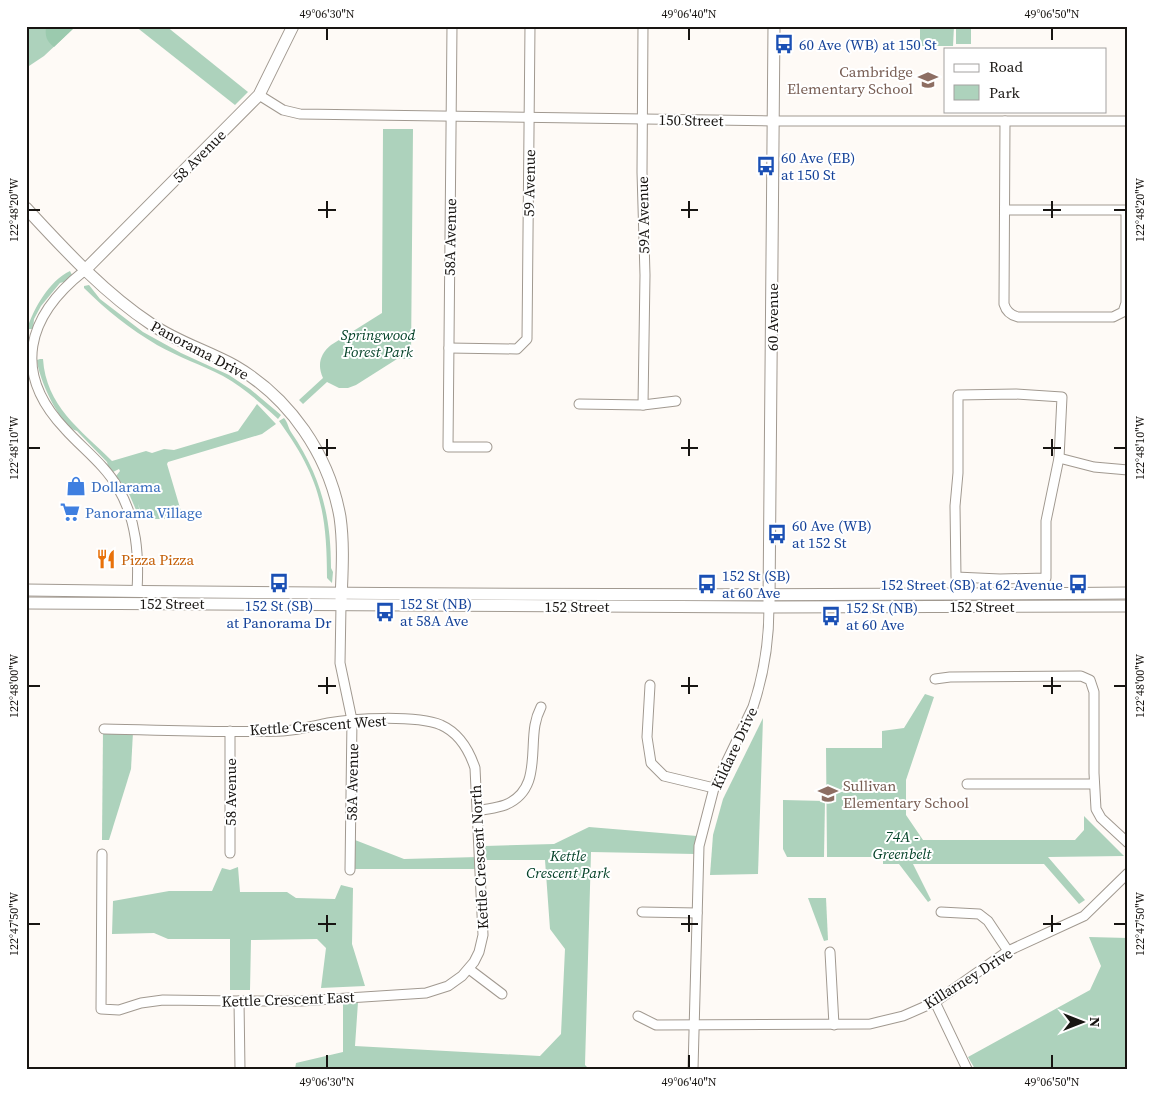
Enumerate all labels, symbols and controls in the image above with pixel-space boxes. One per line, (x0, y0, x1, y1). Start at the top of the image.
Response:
text: 49°06'30"N (299, 6, 355, 22)
text: 49°06'40"N (661, 6, 717, 22)
text: 49°06'50"N (1024, 6, 1080, 22)
bus stop icon: 60 Ave (WB) at 150 St (773, 33, 795, 55)
place label: 60 Ave (WB) at 150 St (799, 34, 937, 55)
legend (944, 48, 1106, 112)
text: Road (989, 56, 1023, 77)
place label: Cambridge Elementary School (787, 61, 914, 99)
school or university icon: Cambridge Elementary School (917, 69, 939, 91)
text: Park (989, 82, 1021, 103)
street label: 150 Street (658, 109, 724, 131)
street label: 58 Avenue (168, 124, 231, 187)
place label: 60 Ave (EB) at 150 St (781, 147, 855, 185)
street label: 59 Avenue (518, 149, 540, 217)
bus stop icon: 60 Ave (EB) at 150 St (755, 155, 777, 177)
street label: 59A Avenue (632, 176, 654, 254)
text: 122°48'20"W (6, 178, 22, 242)
text: 122°48'20"W (1132, 178, 1148, 242)
street label: 58A Avenue (439, 198, 461, 276)
street label: 60 Avenue (762, 283, 783, 351)
street label: Panorama Drive (147, 315, 253, 385)
park label: Springwood Forest Park (341, 324, 415, 362)
text: 122°48'10"W (6, 416, 22, 480)
text: 122°48'10"W (1132, 416, 1148, 480)
shop icon: Dollarama (65, 475, 87, 497)
place label: Dollarama (91, 476, 161, 497)
supermarket icon: Panorama Village (59, 501, 81, 523)
place label: Panorama Village (85, 502, 203, 523)
place label: 60 Ave (WB) at 152 St (792, 515, 872, 553)
bus stop icon: 60 Ave (WB) at 152 St (766, 523, 788, 545)
restaurant icon: Pizza Pizza (95, 548, 117, 570)
place label: Pizza Pizza (121, 549, 194, 570)
place label: 152 St (SB) at 60 Ave (722, 565, 791, 603)
bus stop icon: 152 St (SB) at Panorama Dr (268, 572, 290, 594)
bus stop icon: 152 St (SB) at 60 Ave (696, 573, 718, 595)
bus stop icon: 152 Street (SB) at 62 Avenue (1067, 573, 1089, 595)
place label: 152 Street (SB) at 62 Avenue (881, 574, 1063, 595)
street label: 152 Street (140, 593, 205, 614)
place label: 152 St (NB) at 58A Ave (400, 593, 472, 631)
place label: 152 St (SB) at Panorama Dr (226, 595, 332, 633)
street label: 152 Street (545, 596, 610, 617)
street label: 152 Street (950, 596, 1015, 617)
place label: 152 St (NB) at 60 Ave (846, 597, 918, 635)
bus stop icon: 152 St (NB) at 58A Ave (374, 601, 396, 623)
bus stop icon: 152 St (NB) at 60 Ave (820, 605, 842, 627)
text: 122°48'00"W (6, 654, 22, 718)
text: 122°48'00"W (1132, 654, 1148, 718)
street label: Kildare Drive (706, 703, 762, 792)
street label: Kettle Crescent West (249, 710, 387, 740)
street label: 58A Avenue (341, 743, 363, 821)
street label: 58 Avenue (220, 758, 241, 826)
place label: Sullivan Elementary School (843, 775, 970, 813)
school or university icon: Sullivan Elementary School (817, 783, 839, 805)
street label: Kettle Crescent North (465, 784, 493, 930)
park label: 74A - Greenbelt (873, 826, 932, 864)
park label: Kettle Crescent Park (526, 845, 611, 883)
text: 122°47'50"W (6, 892, 22, 956)
text: 122°47'50"W (1132, 892, 1148, 956)
street label: Killarney Drive (920, 942, 1017, 1014)
street label: Kettle Crescent East (221, 986, 355, 1012)
north arrow (1056, 998, 1106, 1048)
text: N (1085, 1017, 1105, 1027)
text: 49°06'30"N (299, 1074, 355, 1090)
text: 49°06'40"N (661, 1074, 717, 1090)
text: 49°06'50"N (1024, 1074, 1080, 1090)

